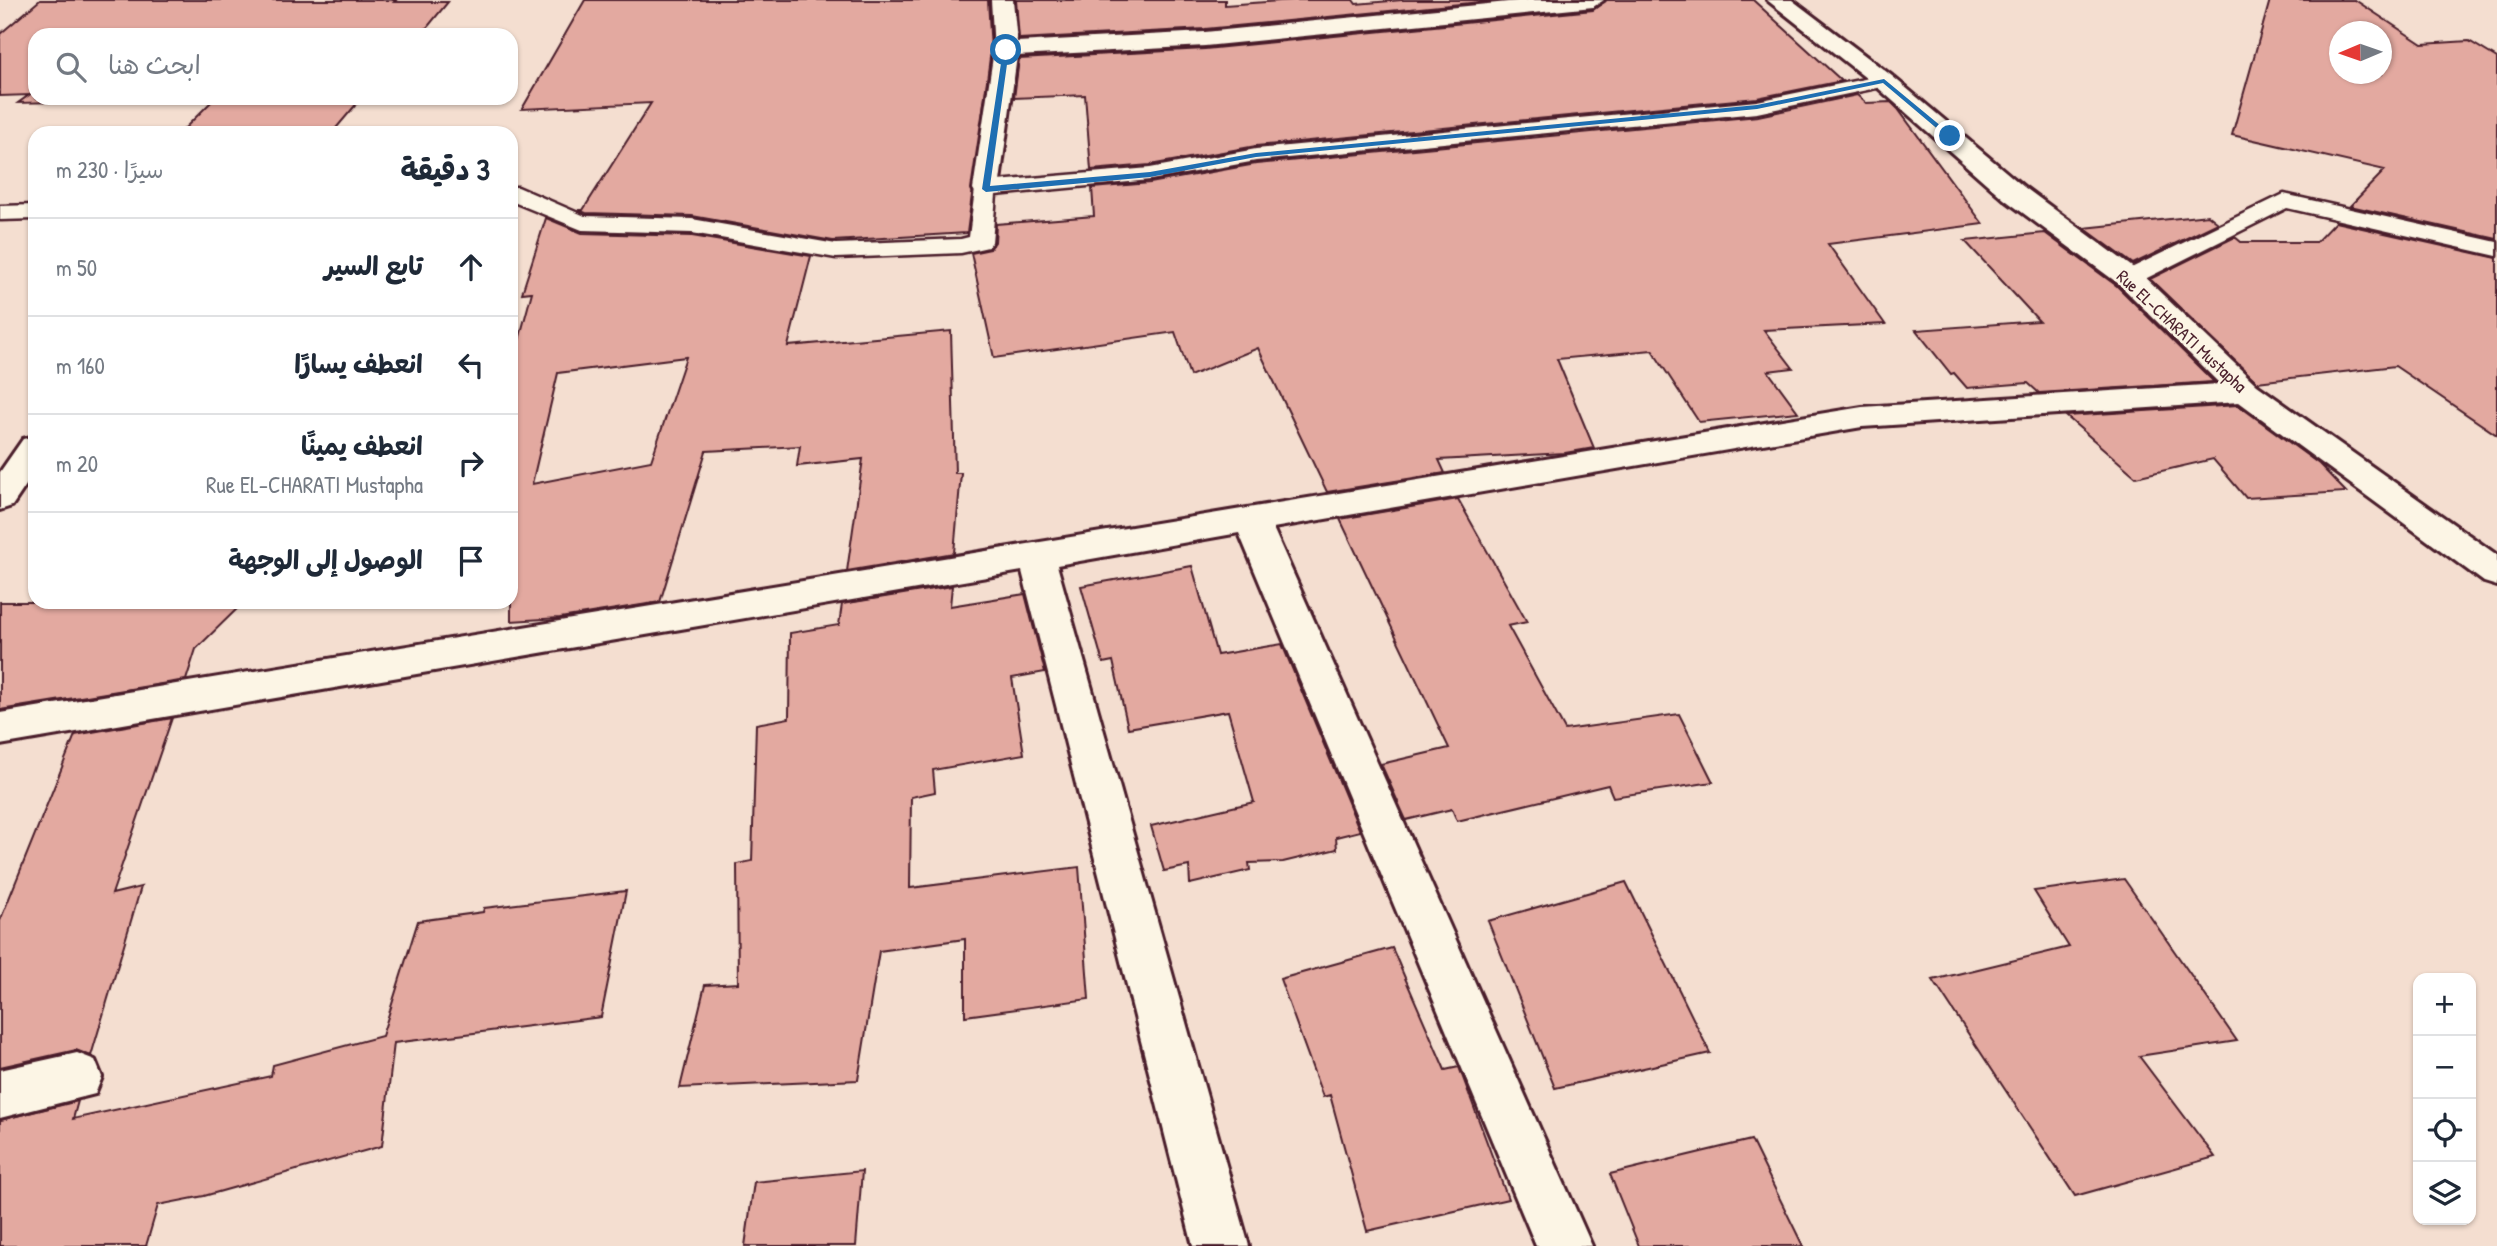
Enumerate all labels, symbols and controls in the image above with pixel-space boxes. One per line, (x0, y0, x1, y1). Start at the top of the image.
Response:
north arrow (2329, 21, 2392, 84)
search box (28, 28, 518, 105)
route start (990, 34, 1021, 65)
text: ابحث هنا (108, 47, 201, 82)
icon: search (52, 48, 90, 86)
route end (1934, 120, 1965, 151)
text: 3 دقيقة (400, 149, 490, 189)
text: سيرًا · 230 m (56, 154, 164, 185)
text: تابع السير (324, 248, 423, 283)
icon: ahead (452, 248, 490, 286)
text: 50 m (56, 252, 97, 283)
street label: Rue EL-CHARATI Mustapha (2111, 264, 2253, 398)
text: انعطف يسارًا (294, 346, 423, 381)
icon: left (452, 346, 490, 384)
text: 160 m (56, 350, 105, 381)
text: انعطف يمينًا (301, 428, 423, 463)
icon: right (452, 444, 490, 482)
text: 20 m (56, 448, 98, 479)
text: Rue EL-CHARATI Mustapha (206, 469, 423, 500)
text: الوصول إلى الوجهة (228, 542, 423, 577)
icon: arrive (452, 542, 490, 580)
map controls (2413, 973, 2476, 1225)
button: + (2413, 973, 2476, 1036)
button: − (2413, 1036, 2476, 1099)
button: locate (2413, 1099, 2476, 1162)
button: layers (2413, 1162, 2476, 1225)

